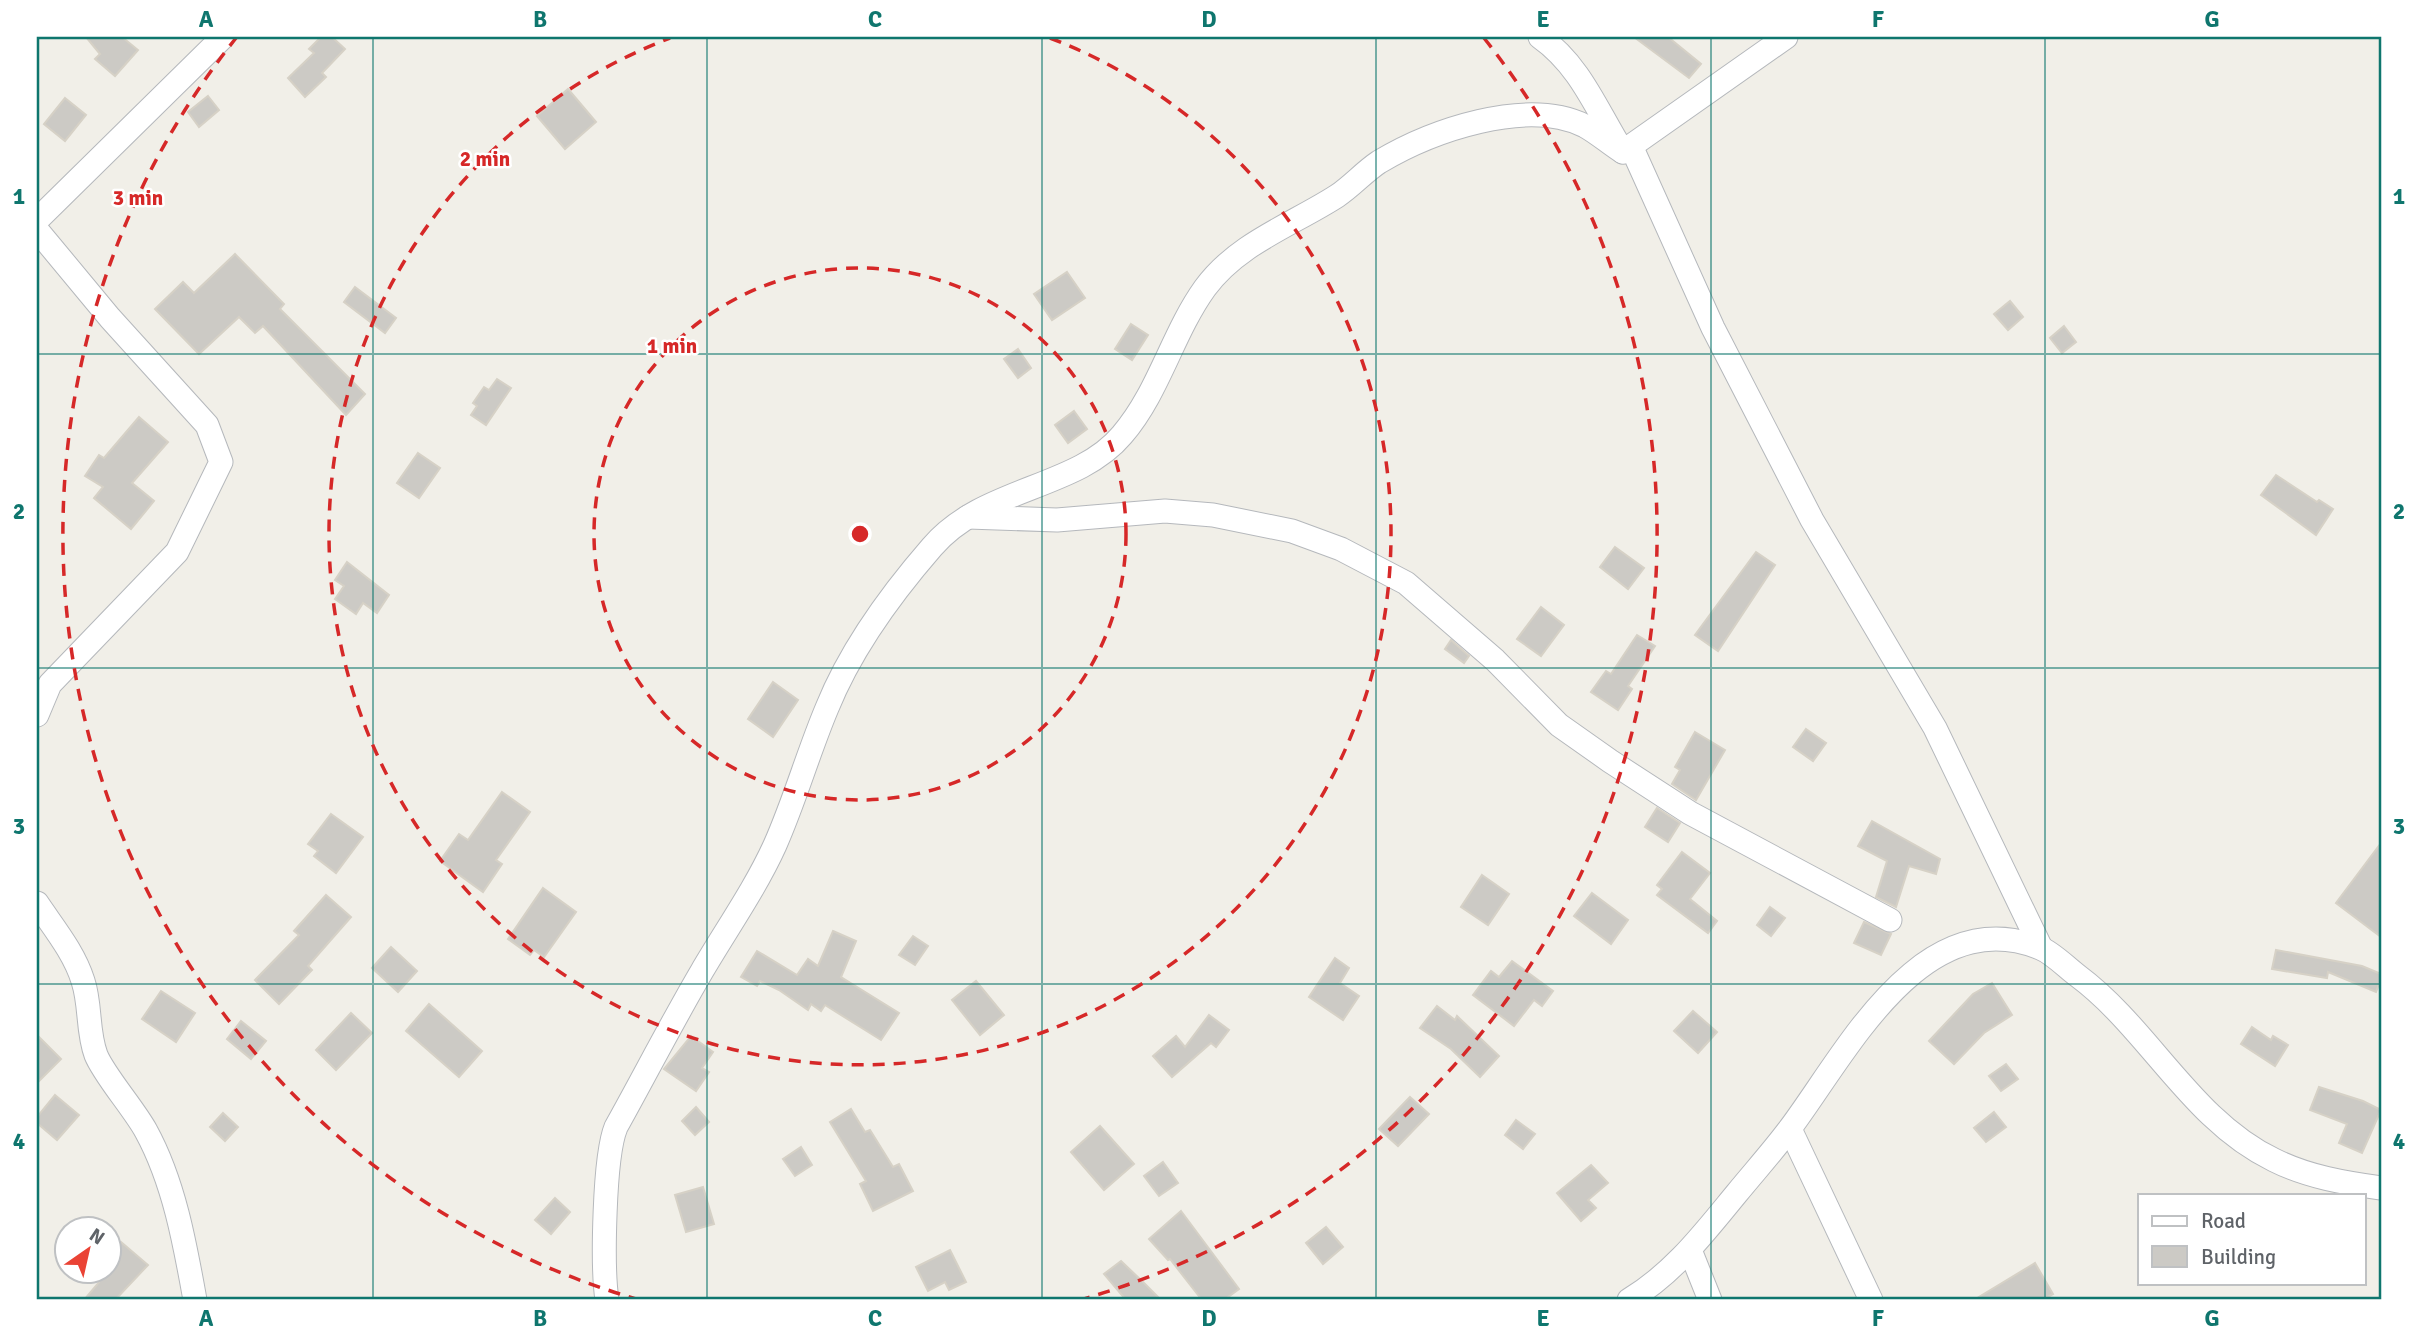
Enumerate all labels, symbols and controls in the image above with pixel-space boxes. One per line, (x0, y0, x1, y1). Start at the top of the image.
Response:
text: A (199, 5, 214, 34)
text: B (533, 5, 547, 34)
text: C (868, 5, 882, 34)
text: D (1201, 5, 1217, 34)
text: E (1536, 5, 1550, 34)
text: F (1872, 5, 1884, 34)
text: G (2204, 5, 2220, 34)
text: 2 min (460, 146, 510, 172)
text: 1 (13, 182, 25, 211)
text: 1 (2393, 182, 2405, 211)
text: 3 min (113, 185, 163, 211)
text: 1 min (647, 333, 697, 359)
text: 2 (13, 497, 25, 526)
text: 2 (2393, 497, 2405, 526)
centre of rings (848, 522, 872, 546)
text: 3 (13, 812, 25, 841)
text: 3 (2393, 812, 2405, 841)
text: 4 (13, 1127, 25, 1156)
text: 4 (2393, 1127, 2405, 1156)
legend (2138, 1194, 2366, 1284)
text: Road (2201, 1208, 2246, 1234)
north arrow (52, 1214, 122, 1284)
text: N (85, 1223, 109, 1250)
text: Building (2201, 1244, 2276, 1270)
text: A (199, 1304, 214, 1333)
text: B (533, 1304, 547, 1333)
text: C (868, 1304, 882, 1333)
text: D (1201, 1304, 1217, 1333)
text: E (1536, 1304, 1550, 1333)
text: F (1872, 1304, 1884, 1333)
text: G (2204, 1304, 2220, 1333)

